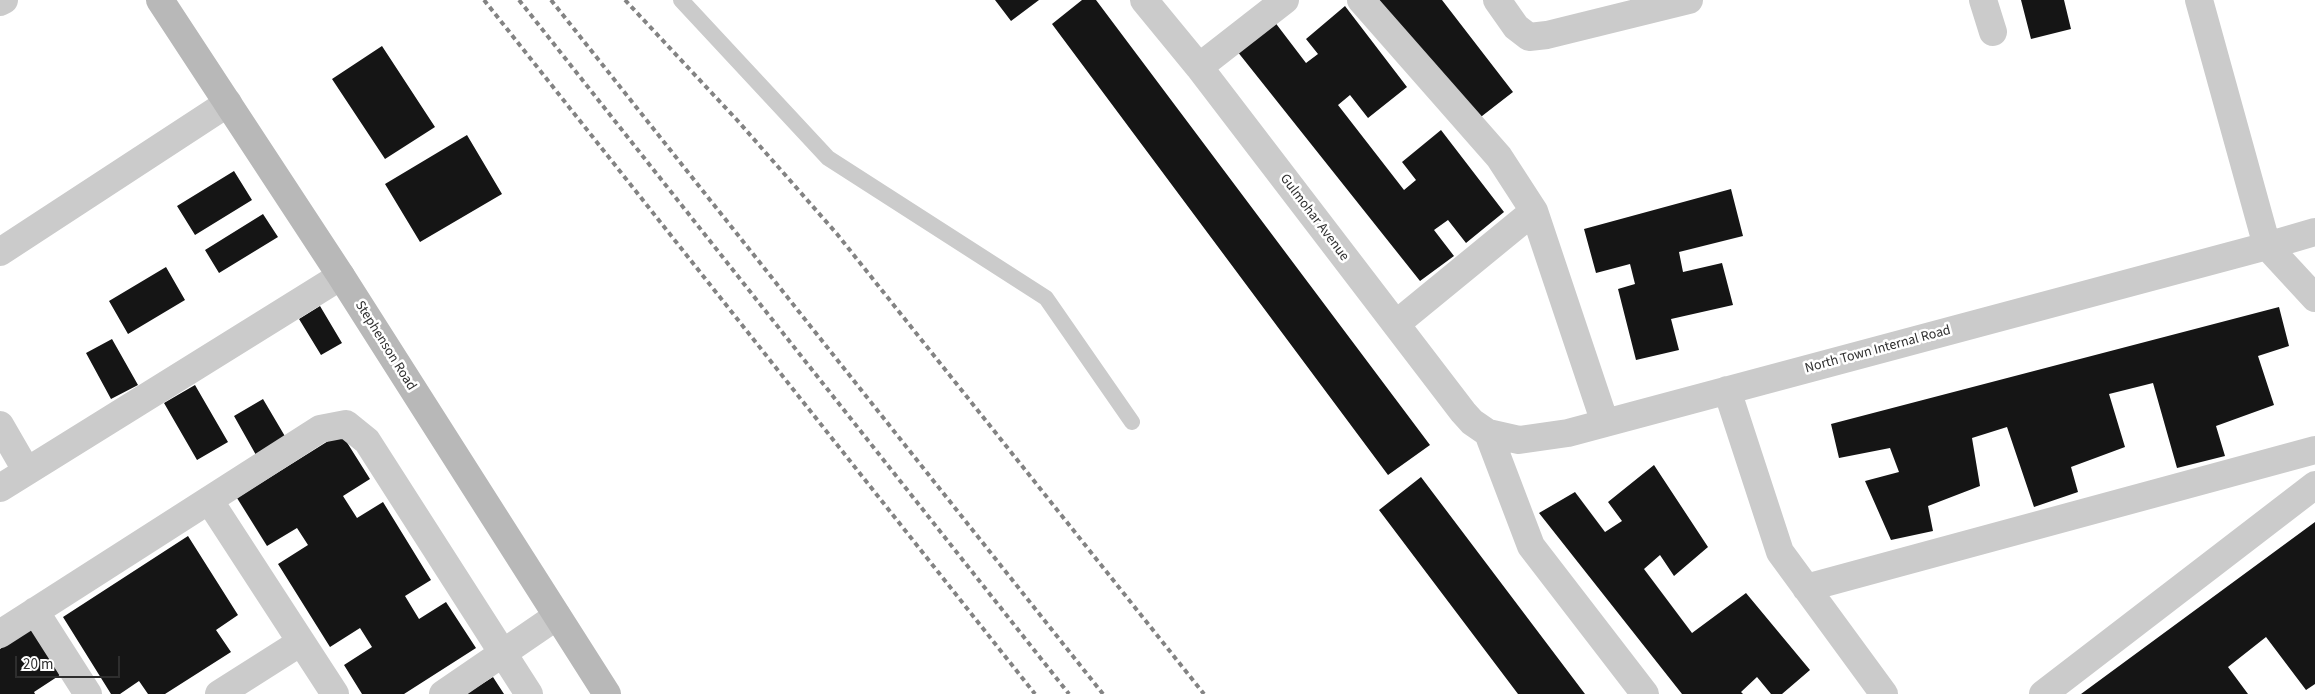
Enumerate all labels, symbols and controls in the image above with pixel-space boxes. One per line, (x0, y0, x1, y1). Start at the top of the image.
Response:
street label: Gulmohar Avenue (1276, 171, 1352, 265)
street label: Stephenson Road (351, 298, 419, 394)
street label: North Town Internal Road (1803, 322, 1953, 378)
scale bar (18, 646, 122, 678)
text: 20 m (23, 654, 53, 675)

